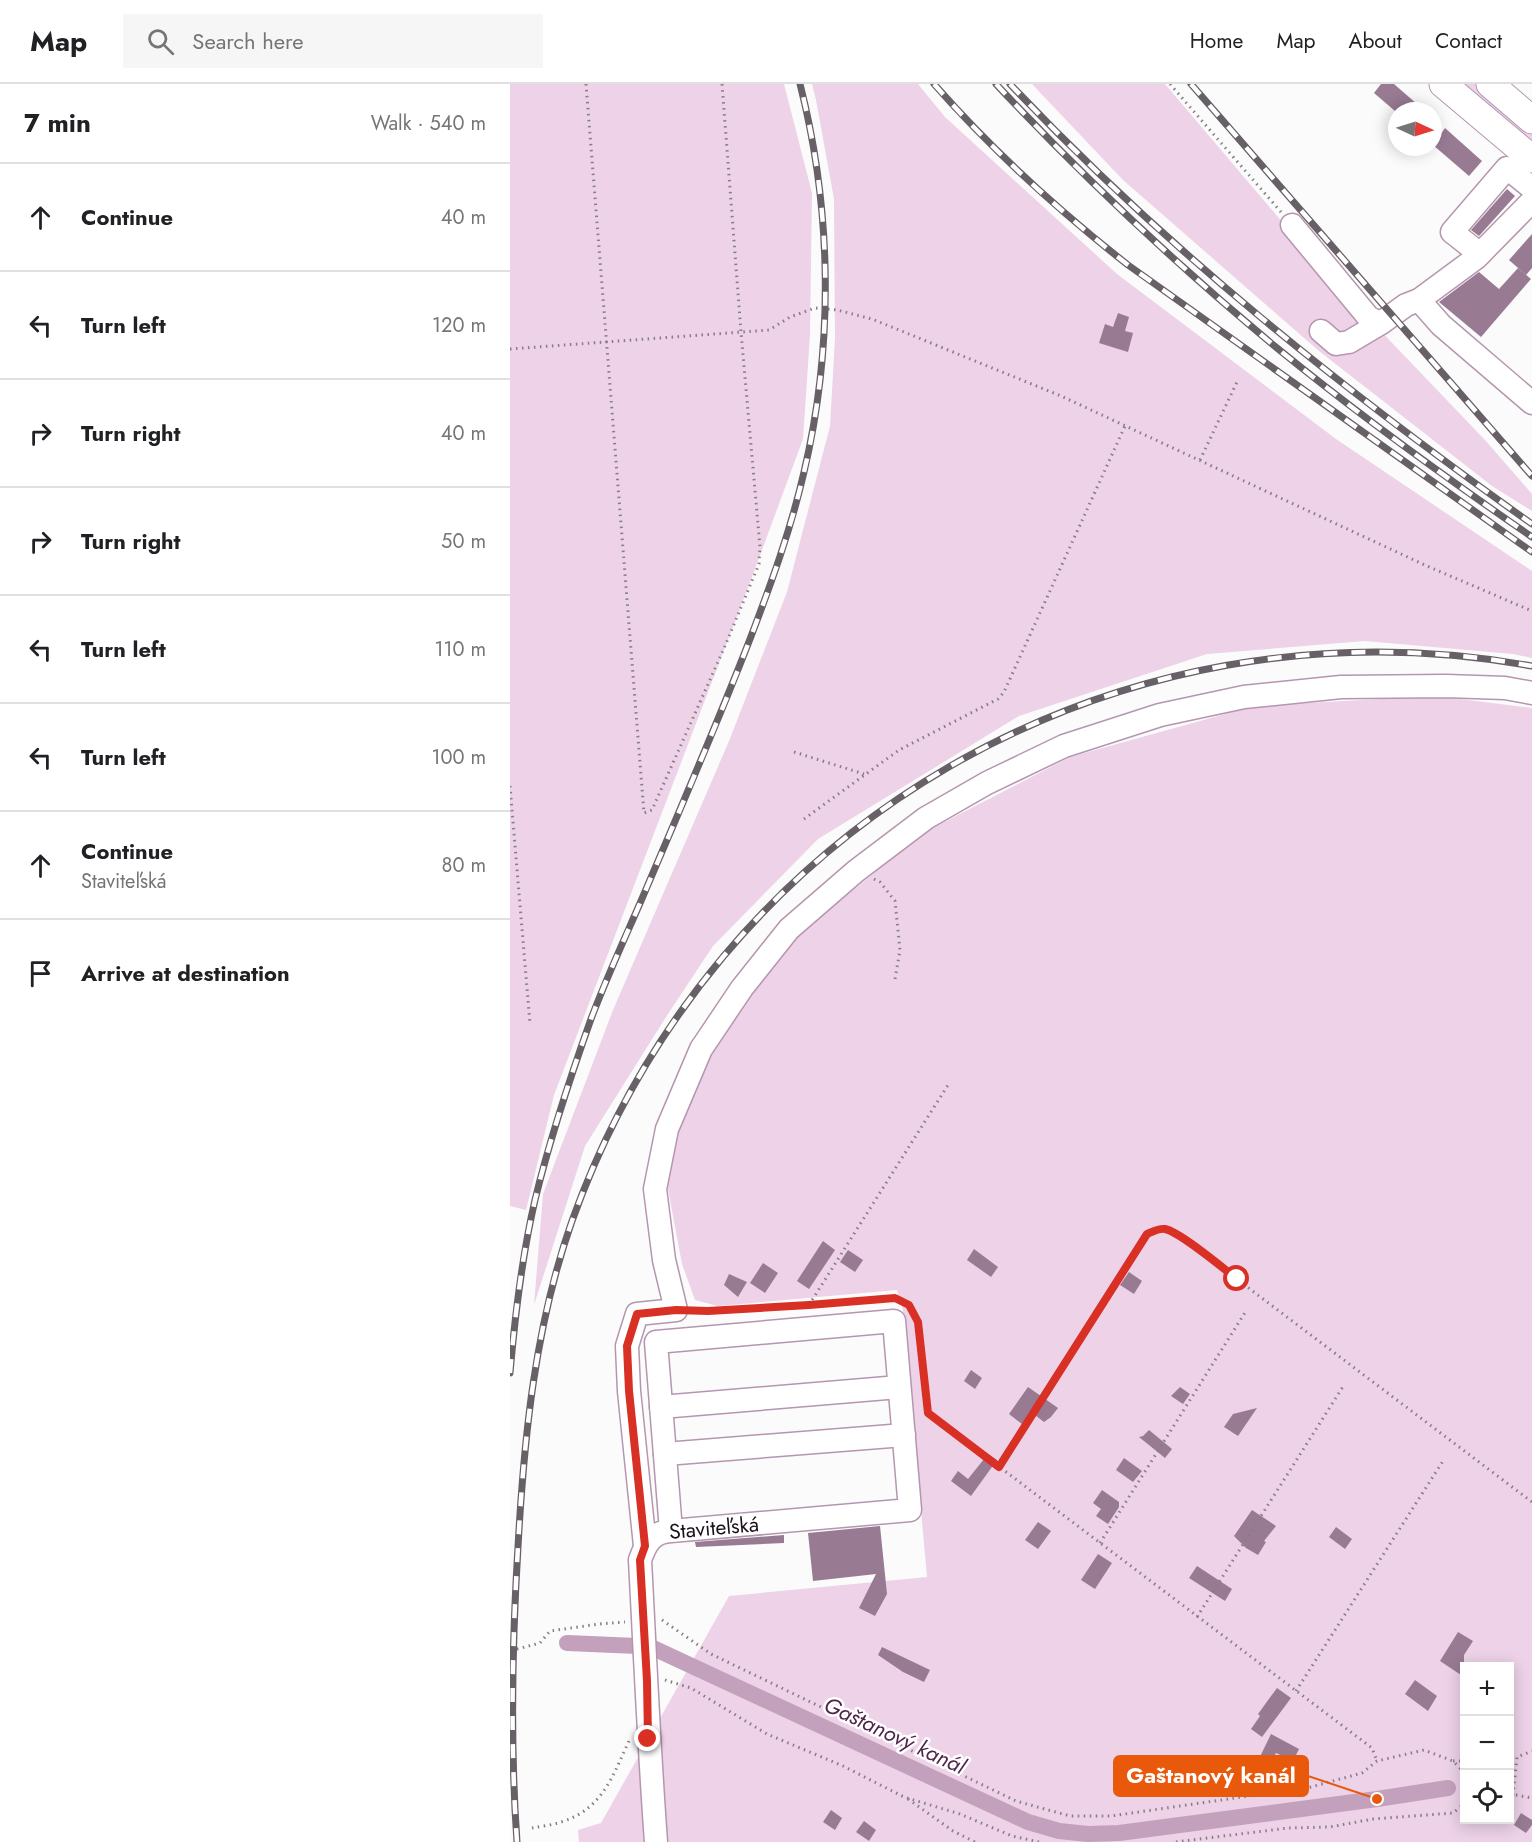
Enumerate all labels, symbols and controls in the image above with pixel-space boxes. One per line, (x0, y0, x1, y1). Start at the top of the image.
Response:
search box (123, 14, 543, 68)
text: Map (30, 21, 87, 62)
icon: search (144, 25, 177, 58)
text: Search here (192, 25, 304, 57)
text: Home (1190, 26, 1243, 56)
text: Map (1276, 26, 1316, 56)
text: About (1349, 26, 1402, 56)
text: Contact (1435, 26, 1502, 56)
north arrow (1388, 102, 1442, 156)
text: 7 min (24, 104, 91, 142)
text: Walk · 540 m (371, 109, 486, 138)
icon: ahead (24, 201, 57, 234)
text: Continue (81, 201, 173, 233)
text: 40 m (441, 203, 486, 232)
icon: left (24, 309, 57, 342)
text: Turn left (81, 309, 166, 341)
text: 120 m (432, 311, 486, 340)
icon: right (24, 417, 57, 450)
text: Turn right (81, 417, 181, 449)
text: 40 m (441, 419, 486, 448)
icon: right (24, 525, 57, 558)
text: Turn right (81, 525, 181, 557)
text: 50 m (441, 527, 486, 556)
icon: left (24, 633, 57, 666)
text: Turn left (81, 633, 166, 665)
text: 110 m (434, 635, 486, 664)
icon: left (24, 741, 57, 774)
text: Turn left (81, 741, 166, 773)
text: 100 m (431, 743, 486, 772)
text: Continue (81, 835, 173, 867)
icon: ahead (24, 849, 57, 882)
text: 80 m (441, 851, 486, 880)
text: Staviteľská (81, 867, 167, 896)
icon: arrive (24, 957, 57, 990)
text: Arrive at destination (81, 957, 290, 989)
route start (1223, 1265, 1249, 1291)
street label: Staviteľská (668, 1509, 760, 1547)
map controls (1460, 1662, 1514, 1824)
button: + (1460, 1662, 1514, 1716)
water label: Gaštanový kanál (819, 1688, 972, 1782)
button: − (1460, 1716, 1514, 1770)
route end (634, 1725, 660, 1751)
callout: Gaštanový kanál (1114, 1756, 1308, 1796)
text: Gaštanový kanál (1126, 1759, 1296, 1791)
button: locate (1460, 1770, 1514, 1824)

